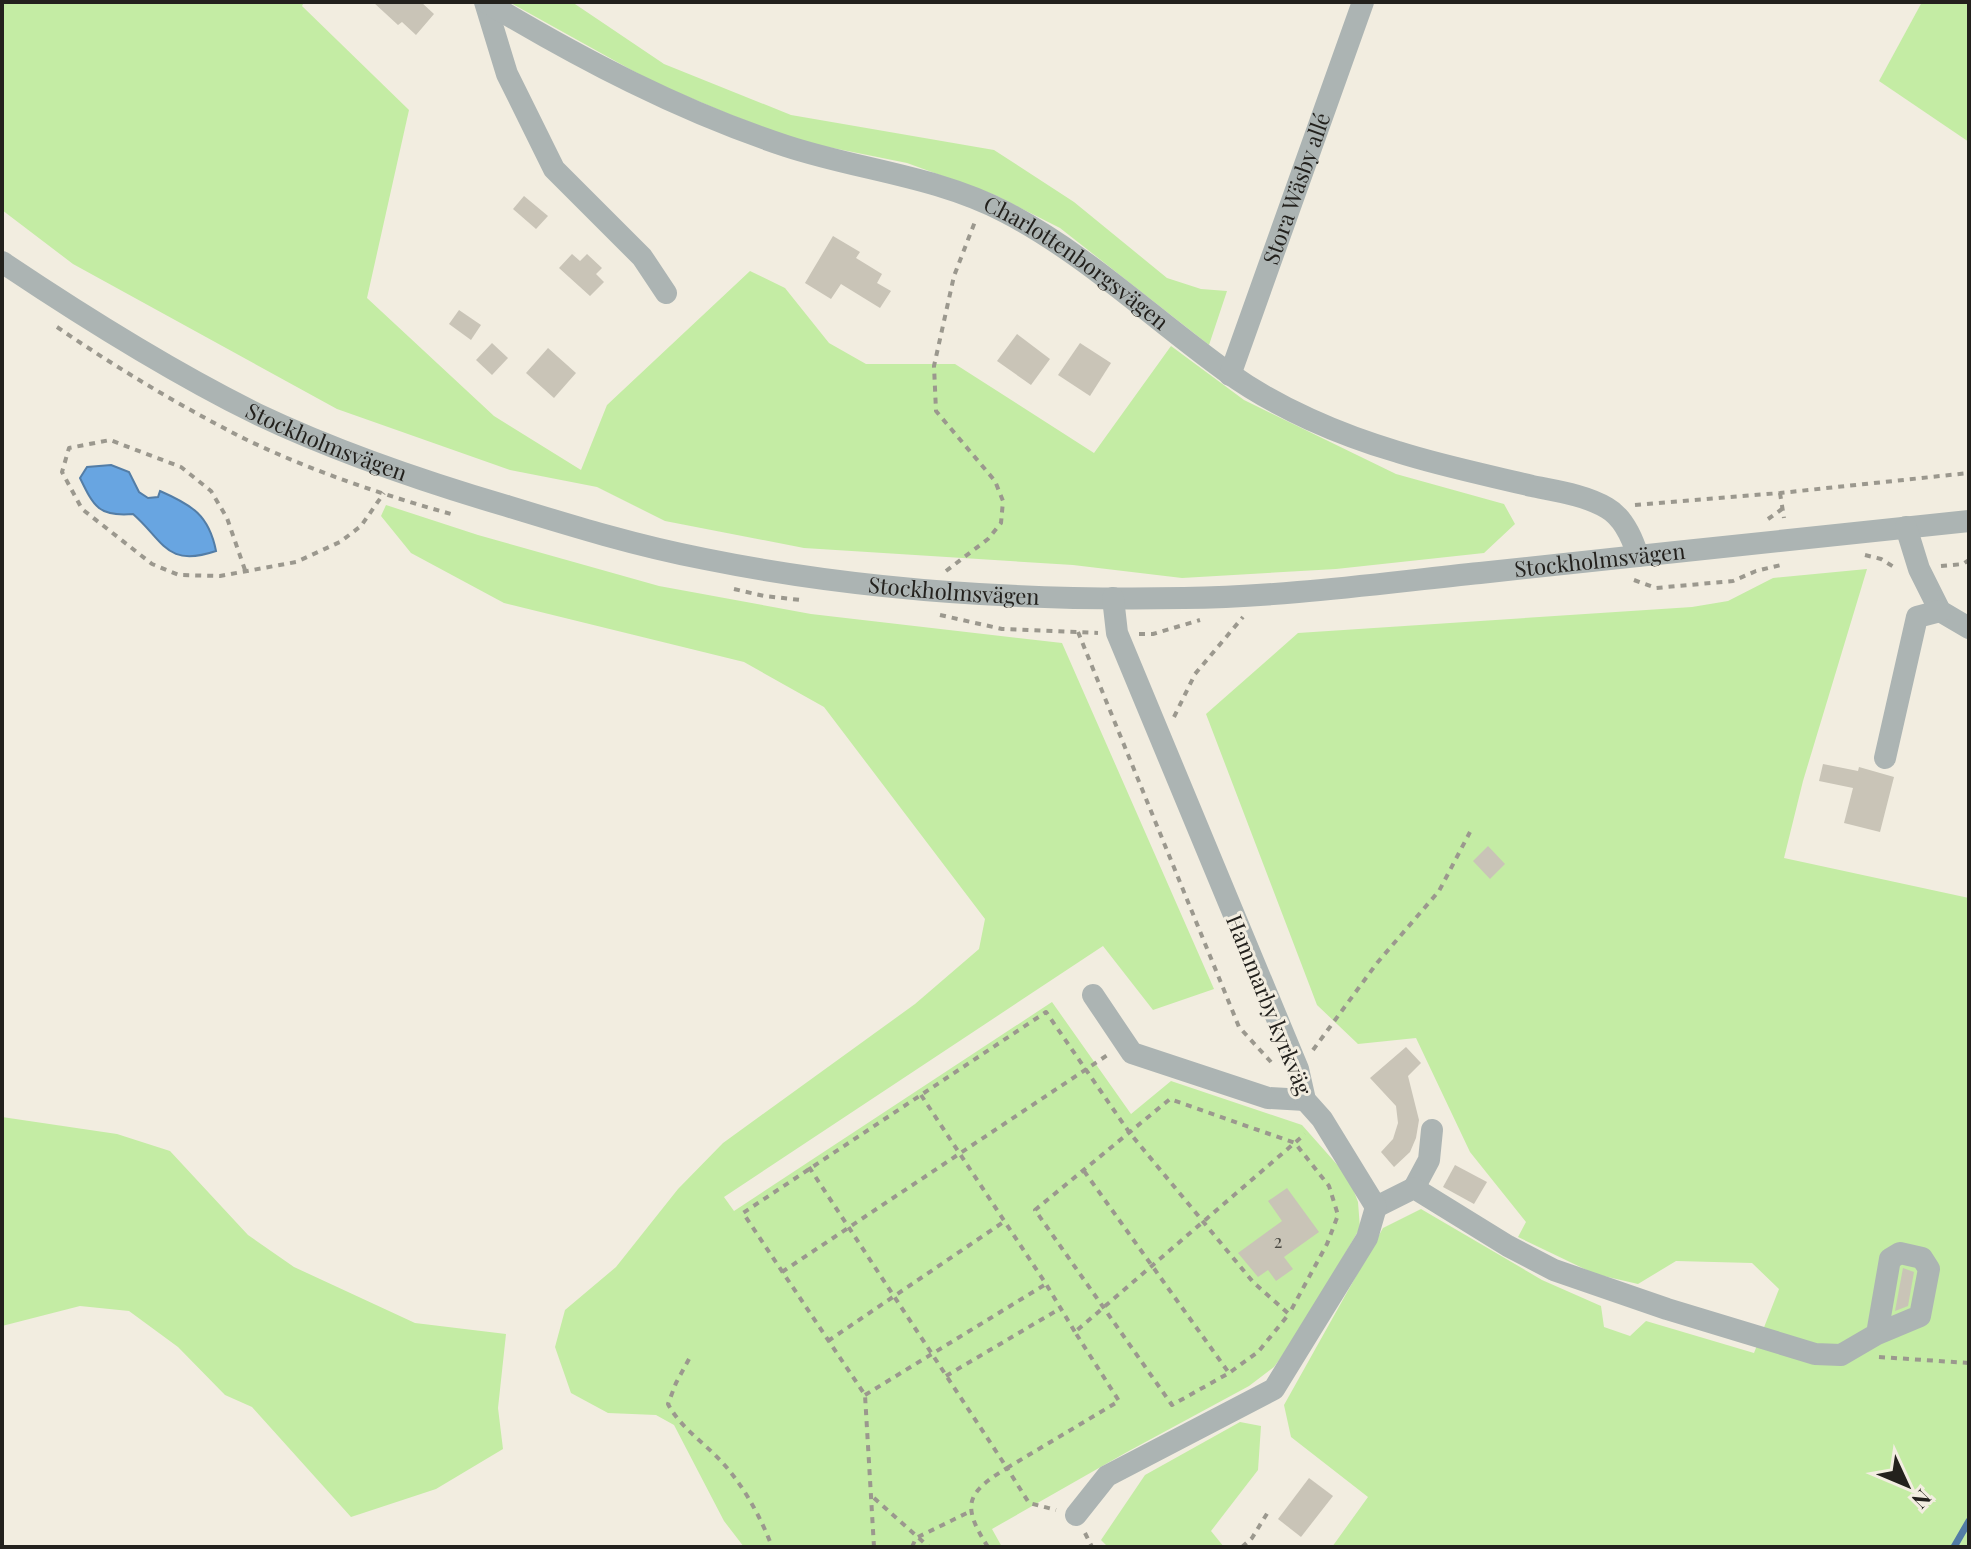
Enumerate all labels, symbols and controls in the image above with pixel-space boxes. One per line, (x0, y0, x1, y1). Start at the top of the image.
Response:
street label: Stora Wäsby allé (1255, 108, 1336, 268)
street label: Charlottenborgsvägen (979, 188, 1175, 336)
street label: Stockholmsvägen (241, 395, 411, 487)
street label: Stockholmsvägen (1513, 535, 1687, 583)
street label: Stockholmsvägen (867, 569, 1040, 611)
street label: Hammarby kyrkväg (1220, 910, 1320, 1100)
house number: 2 (1274, 1229, 1282, 1253)
north arrow (1867, 1445, 1947, 1525)
text: N (1906, 1483, 1938, 1516)

